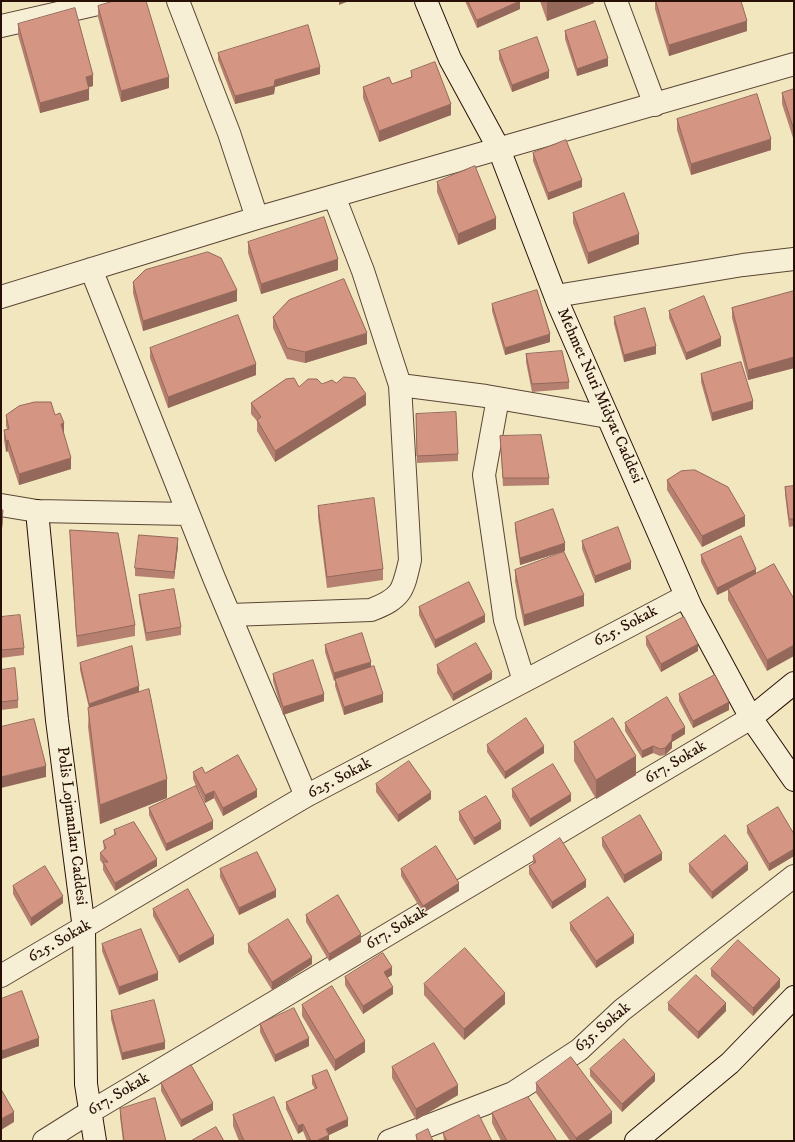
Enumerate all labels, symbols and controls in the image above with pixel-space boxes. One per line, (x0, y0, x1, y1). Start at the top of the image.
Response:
street label: Mehmet Nuri Midyat Caddesi (552, 305, 646, 487)
street label: 625. Sokak (591, 602, 661, 652)
street label: 617. Sokak (642, 737, 710, 789)
street label: Polis Lojmanları Caddesi (52, 746, 90, 906)
street label: 625. Sokak (305, 754, 375, 804)
street label: 617. Sokak (363, 903, 431, 955)
street label: 625. Sokak (25, 916, 95, 968)
street label: 635. Sokak (571, 999, 635, 1057)
street label: 617. Sokak (85, 1069, 153, 1121)

